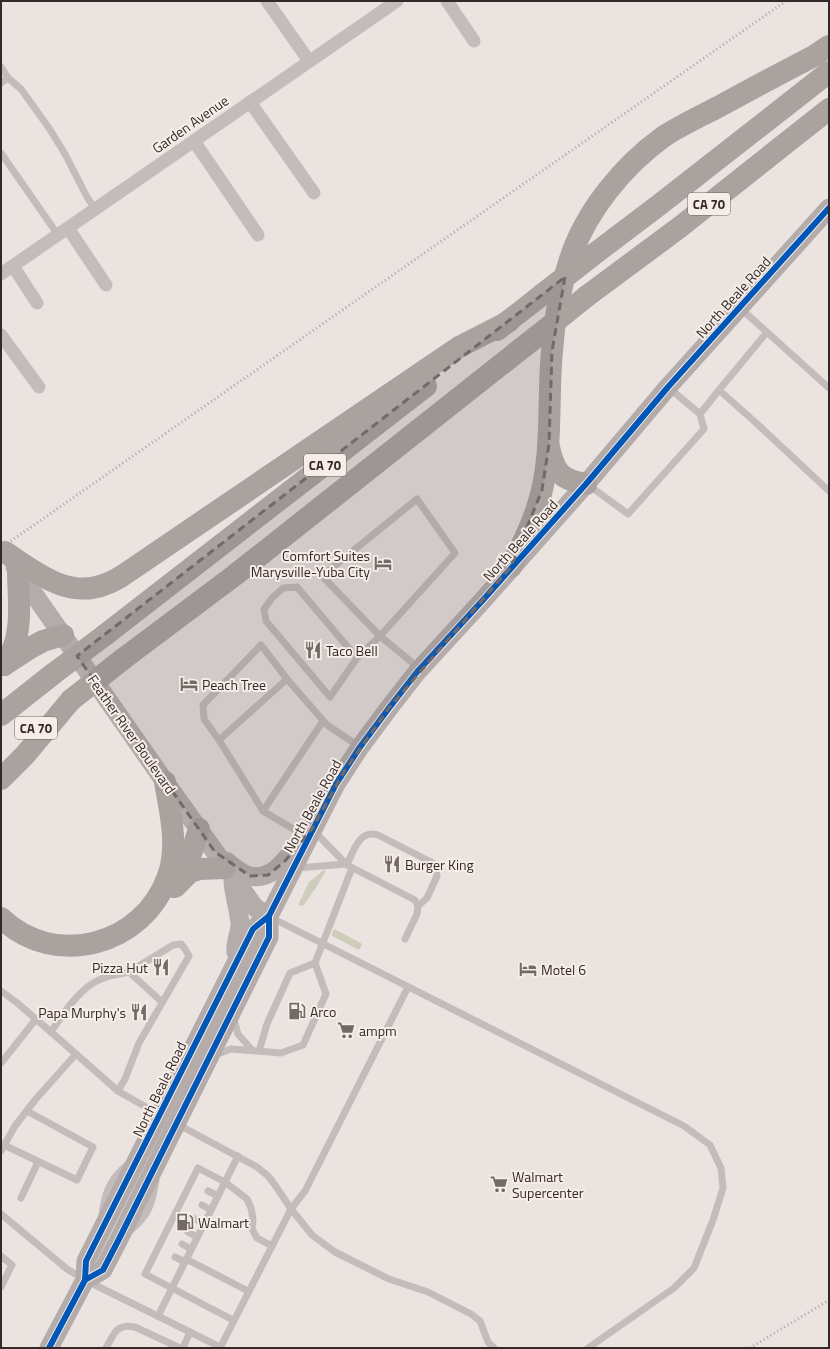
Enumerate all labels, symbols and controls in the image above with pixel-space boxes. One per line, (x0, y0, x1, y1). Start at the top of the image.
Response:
street label: Garden Avenue (147, 90, 233, 158)
road number: CA 70 (688, 193, 730, 215)
street label: North Beale Road (691, 251, 775, 343)
road number: CA 70 (304, 454, 346, 476)
street label: North Beale Road (478, 494, 562, 586)
place label: Comfort Suites Marysville-Yuba City (251, 545, 370, 582)
hotel icon: Comfort Suites Marysville-Yuba City (373, 553, 393, 573)
restaurant icon: Taco Bell (303, 640, 323, 660)
place label: Taco Bell (326, 640, 378, 661)
street label: Feather River Boulevard (83, 670, 181, 798)
hotel icon: Peach Tree (179, 674, 199, 694)
place label: Peach Tree (202, 674, 266, 695)
road number: CA 70 (15, 717, 57, 739)
street label: North Beale Road (278, 756, 346, 856)
restaurant icon: Burger King (382, 854, 402, 874)
place label: Burger King (405, 854, 474, 875)
place label: Pizza Hut (92, 957, 148, 978)
restaurant icon: Pizza Hut (151, 957, 171, 977)
hotel icon: Motel 6 (518, 959, 538, 979)
place label: Motel 6 (541, 959, 586, 980)
fuel station icon: Arco (287, 1001, 307, 1021)
place label: Arco (310, 1001, 336, 1022)
place label: Papa Murphy's (38, 1002, 126, 1023)
restaurant icon: Papa Murphy's (129, 1002, 149, 1022)
supermarket icon: ampm (336, 1020, 356, 1040)
place label: ampm (359, 1020, 397, 1041)
street label: North Beale Road (127, 1038, 191, 1140)
place label: Walmart Supercenter (512, 1166, 584, 1203)
supermarket icon: Walmart Supercenter (489, 1174, 509, 1194)
fuel station icon: Walmart (175, 1212, 195, 1232)
place label: Walmart (198, 1212, 249, 1233)

